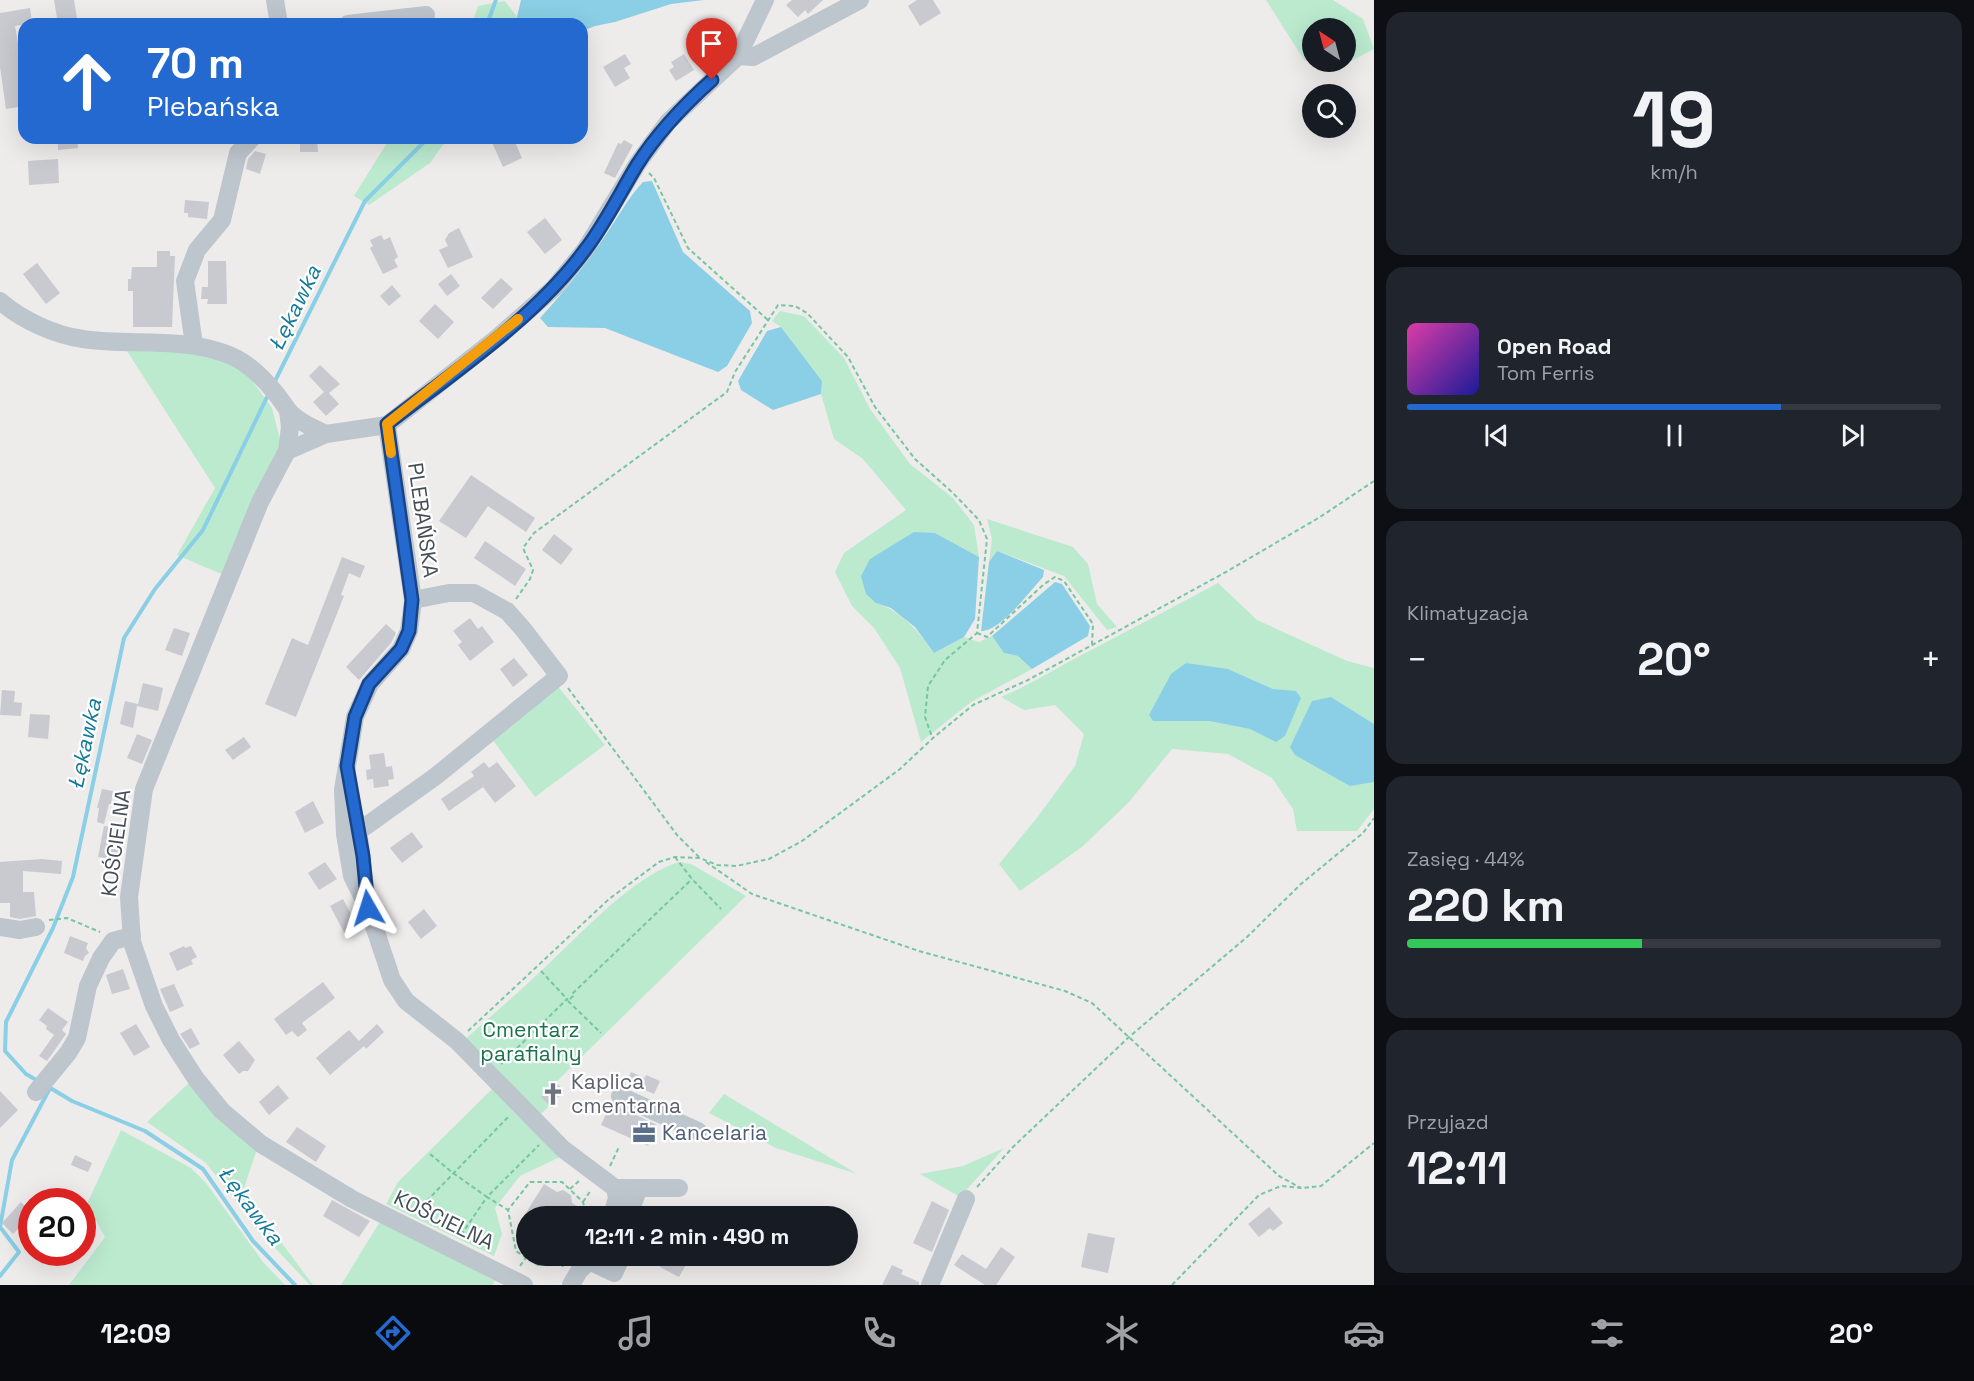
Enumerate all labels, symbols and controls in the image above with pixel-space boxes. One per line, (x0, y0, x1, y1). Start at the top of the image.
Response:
pin (686, 18, 737, 80)
north arrow (1302, 18, 1356, 72)
map controls (1302, 18, 1356, 138)
icon: arrive (695, 27, 728, 60)
text: 70 m (147, 37, 244, 90)
icon: ahead (48, 42, 126, 120)
text: 19 (1632, 70, 1716, 170)
button: search (1302, 84, 1356, 138)
text: Plebańska (147, 89, 279, 124)
text: km/h (1650, 159, 1698, 185)
water label: Łękawka (261, 260, 327, 355)
text: Open Road (1497, 332, 1612, 360)
text: Tom Ferris (1497, 360, 1595, 386)
icon: previous (1480, 419, 1513, 452)
icon: pause (1658, 419, 1691, 452)
icon: next (1836, 419, 1869, 452)
street label: PLEBAŃSKA (402, 461, 445, 579)
text: Klimatyzacja (1407, 600, 1529, 626)
text: 20° (1637, 631, 1711, 688)
text: − (1407, 639, 1427, 681)
text: + (1921, 639, 1941, 681)
water label: Łękawka (61, 696, 107, 792)
street label: KOŚCIELNA (95, 787, 136, 898)
text: Zasięg · 44% (1407, 846, 1525, 872)
position arrow (336, 876, 400, 940)
text: 220 km (1407, 877, 1565, 934)
park label: Cmentarz parafialny (480, 1016, 582, 1067)
place label: Kaplica cmentarna (571, 1068, 681, 1119)
church icon: Kaplica cmentarna (540, 1081, 566, 1107)
text: Przyjazd (1407, 1109, 1489, 1135)
place label: Kancelaria (662, 1119, 767, 1146)
office icon: Kancelaria (631, 1120, 657, 1146)
text: 12:11 (1407, 1140, 1508, 1197)
water label: Łękawka (212, 1160, 290, 1250)
street label: KOŚCIELNA (390, 1184, 499, 1255)
speed limit sign: 20 (18, 1188, 96, 1266)
text: 12:11 · 2 min · 490 m (585, 1222, 789, 1250)
icon: directions (372, 1312, 414, 1354)
icon: music (615, 1312, 657, 1354)
icon: phone (858, 1312, 900, 1354)
icon: climate (1101, 1312, 1143, 1354)
icon: car (1343, 1312, 1385, 1354)
icon: filters (1586, 1312, 1628, 1354)
text: 12:09 (100, 1316, 171, 1351)
text: 20° (1829, 1316, 1873, 1351)

